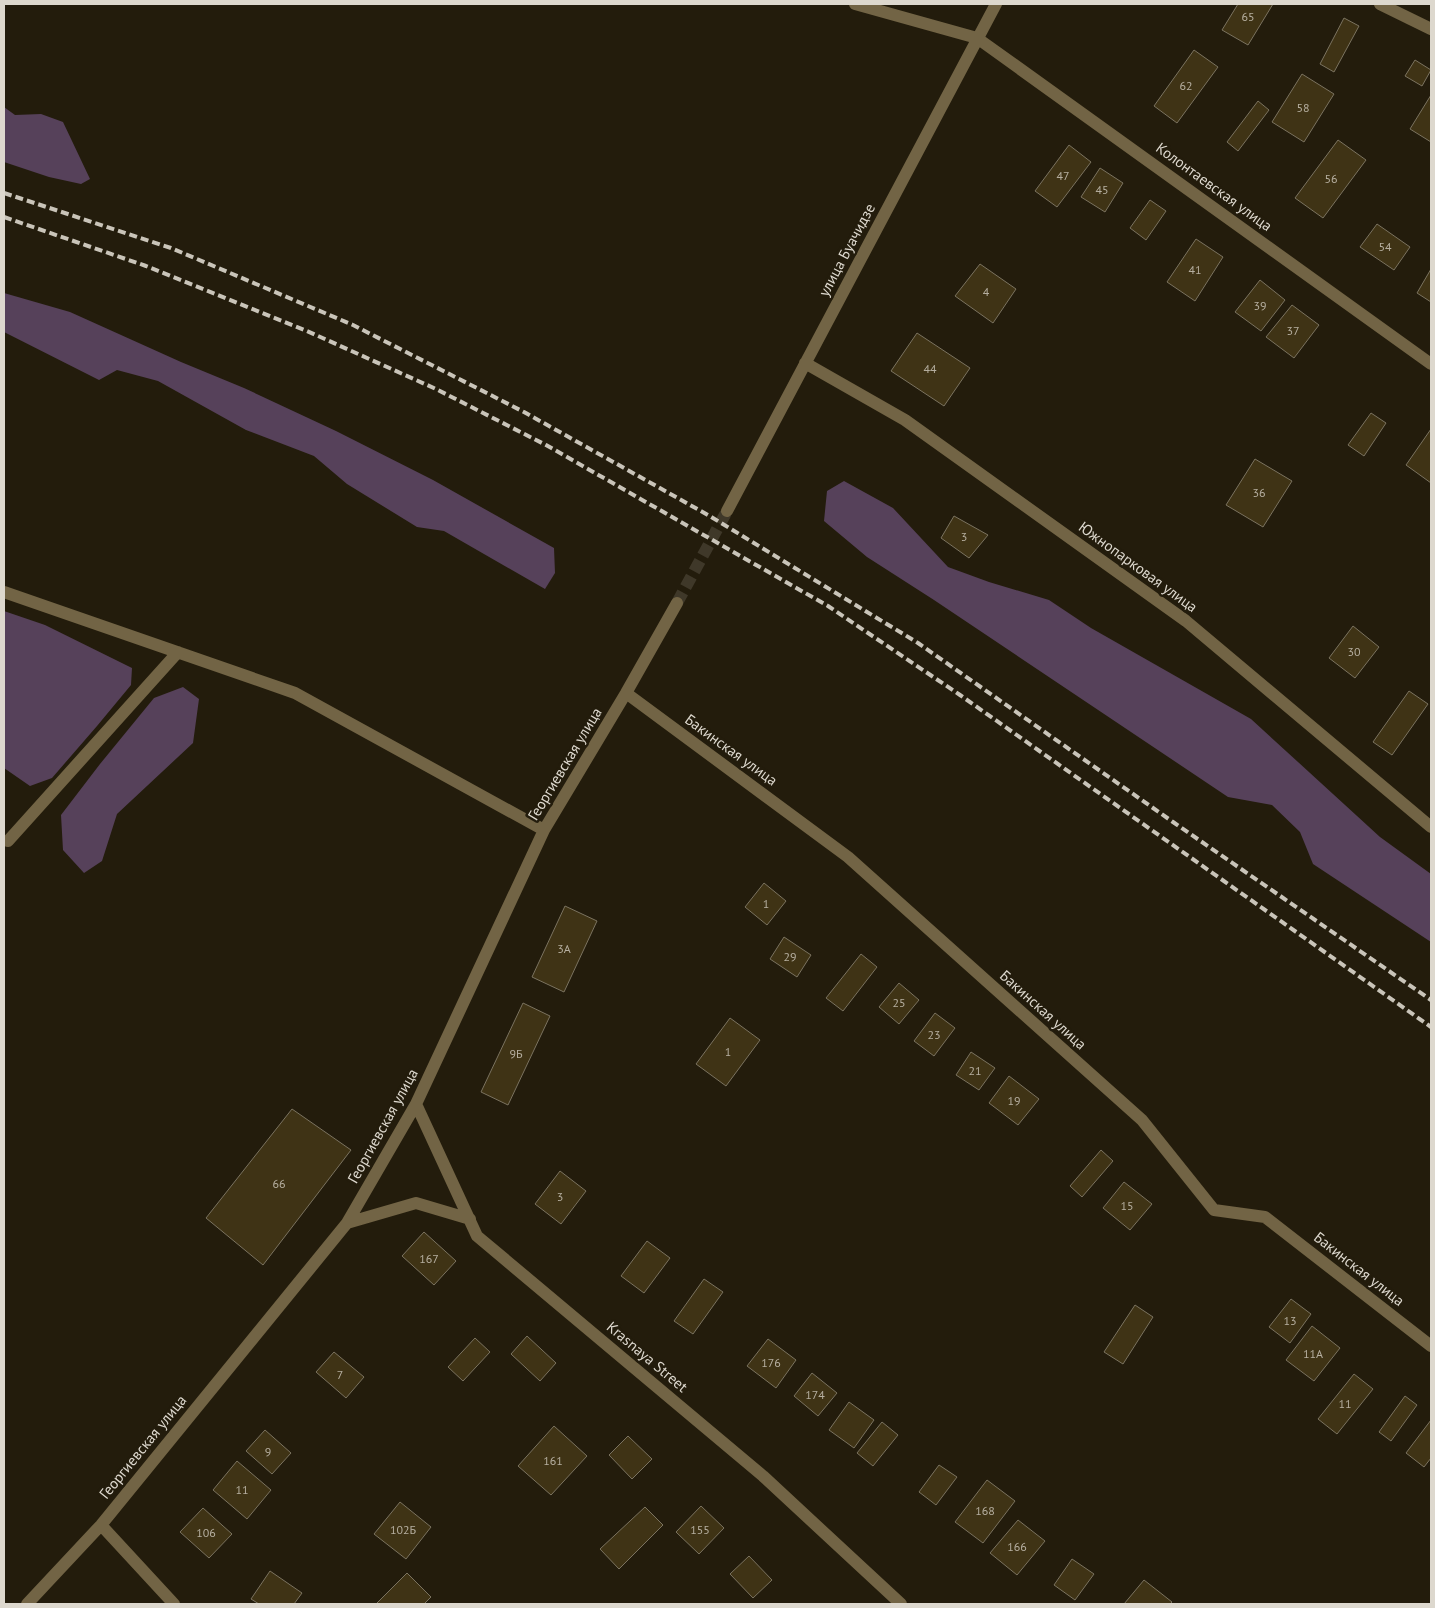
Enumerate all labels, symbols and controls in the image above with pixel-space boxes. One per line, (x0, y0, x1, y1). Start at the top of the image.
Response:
house number: 65 (1241, 9, 1255, 24)
house number: 62 (1179, 78, 1193, 93)
house number: 58 (1296, 100, 1310, 115)
street label: Колонтаевская улица (1152, 138, 1276, 235)
house number: 47 (1056, 168, 1070, 183)
house number: 56 (1324, 171, 1338, 186)
house number: 45 (1095, 182, 1109, 197)
street label: улица Буачидзе (814, 200, 879, 300)
house number: 54 (1378, 239, 1392, 254)
house number: 41 (1188, 262, 1202, 277)
house number: 4 (983, 284, 990, 299)
house number: 39 (1253, 298, 1267, 313)
house number: 37 (1286, 323, 1300, 338)
house number: 44 (923, 361, 937, 376)
house number: 36 (1252, 485, 1266, 500)
street label: Южнопарковая улица (1075, 517, 1201, 616)
house number: 3 (961, 529, 967, 544)
house number: 30 (1347, 644, 1361, 659)
street label: Георгиевская улица (523, 704, 606, 824)
street label: Бакинская улица (681, 710, 781, 790)
house number: 1 (763, 896, 769, 911)
house number: 3А (557, 941, 571, 956)
house number: 29 (783, 949, 797, 964)
street label: Бакинская улица (996, 966, 1091, 1053)
house number: 25 (892, 995, 906, 1010)
house number: 23 (927, 1027, 941, 1042)
house number: 1 (725, 1044, 731, 1059)
house number: 9Б (509, 1046, 523, 1061)
house number: 21 (968, 1063, 982, 1078)
street label: Георгиевская улица (343, 1065, 422, 1186)
house number: 19 (1007, 1093, 1021, 1108)
house number: 66 (272, 1176, 286, 1191)
house number: 3 (557, 1189, 563, 1204)
house number: 15 (1120, 1198, 1134, 1213)
street label: Бакинская улица (1310, 1227, 1408, 1310)
house number: 167 (419, 1251, 439, 1266)
house number: 13 (1283, 1313, 1297, 1328)
street label: Krasnaya Street (603, 1317, 692, 1396)
house number: 11А (1303, 1346, 1323, 1361)
house number: 176 (761, 1355, 781, 1370)
house number: 7 (337, 1367, 343, 1382)
house number: 174 (805, 1387, 825, 1402)
street label: Георгиевская улица (95, 1391, 190, 1502)
house number: 11 (1338, 1396, 1352, 1411)
house number: 9 (265, 1444, 271, 1459)
house number: 161 (543, 1453, 563, 1468)
house number: 11 (235, 1482, 249, 1497)
house number: 168 (975, 1503, 995, 1518)
house number: 102Б (390, 1522, 417, 1537)
house number: 155 (690, 1522, 710, 1537)
house number: 106 (196, 1525, 216, 1540)
house number: 166 (1007, 1539, 1027, 1554)

